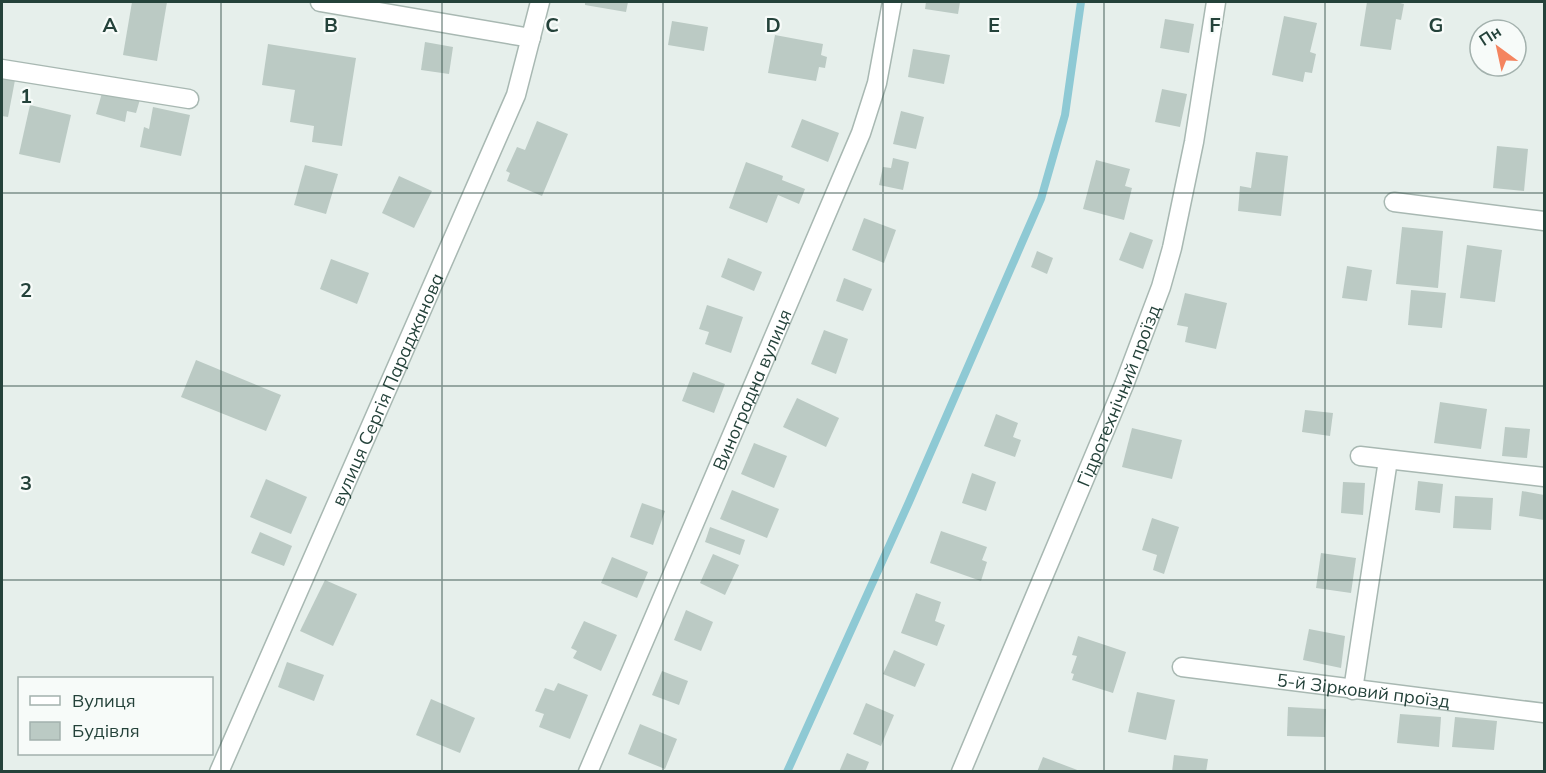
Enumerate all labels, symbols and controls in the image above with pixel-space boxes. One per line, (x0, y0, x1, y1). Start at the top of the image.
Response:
text: A (103, 12, 118, 37)
text: B (324, 12, 338, 37)
text: C (545, 12, 559, 37)
text: D (765, 12, 781, 37)
text: E (988, 12, 1000, 37)
text: F (1209, 12, 1221, 37)
text: G (1429, 12, 1443, 37)
north arrow (1468, 18, 1528, 78)
text: Пн (1475, 21, 1505, 50)
text: 1 (20, 83, 32, 108)
street label: вулиця Сергія Параджанова (326, 269, 448, 509)
text: 2 (20, 277, 32, 302)
street label: Гідротехнічний проїзд (1071, 301, 1165, 490)
street label: Виноградна вулиця (707, 305, 796, 474)
text: 3 (20, 470, 32, 495)
street label: 5-й Зірковий проїзд (1276, 668, 1452, 712)
legend (18, 677, 213, 755)
text: Вулиця (72, 689, 136, 712)
text: Будівля (72, 719, 140, 742)

